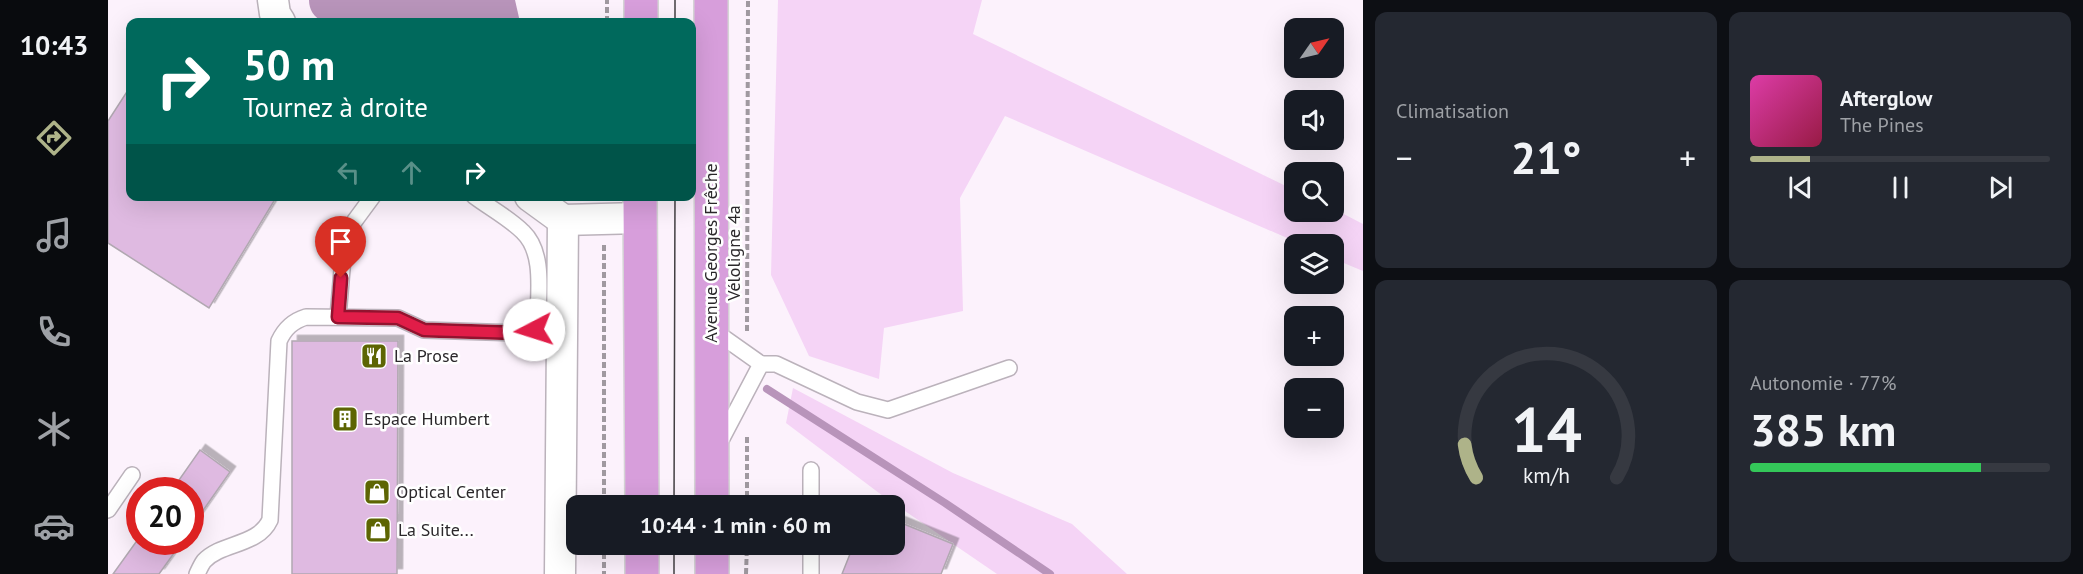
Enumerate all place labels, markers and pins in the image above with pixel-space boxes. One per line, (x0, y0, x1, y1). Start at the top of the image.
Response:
pin (315, 216, 366, 278)
restaurant icon: La Prose (359, 341, 389, 371)
place label: La Prose (394, 344, 459, 367)
building icon: Espace Humbert (330, 404, 360, 434)
place label: Espace Humbert (364, 407, 490, 430)
shop icon: Optical Center (362, 477, 392, 507)
place label: Optical Center (396, 480, 506, 503)
shop icon: La Suite... (363, 515, 393, 545)
place label: La Suite... (398, 518, 474, 541)

